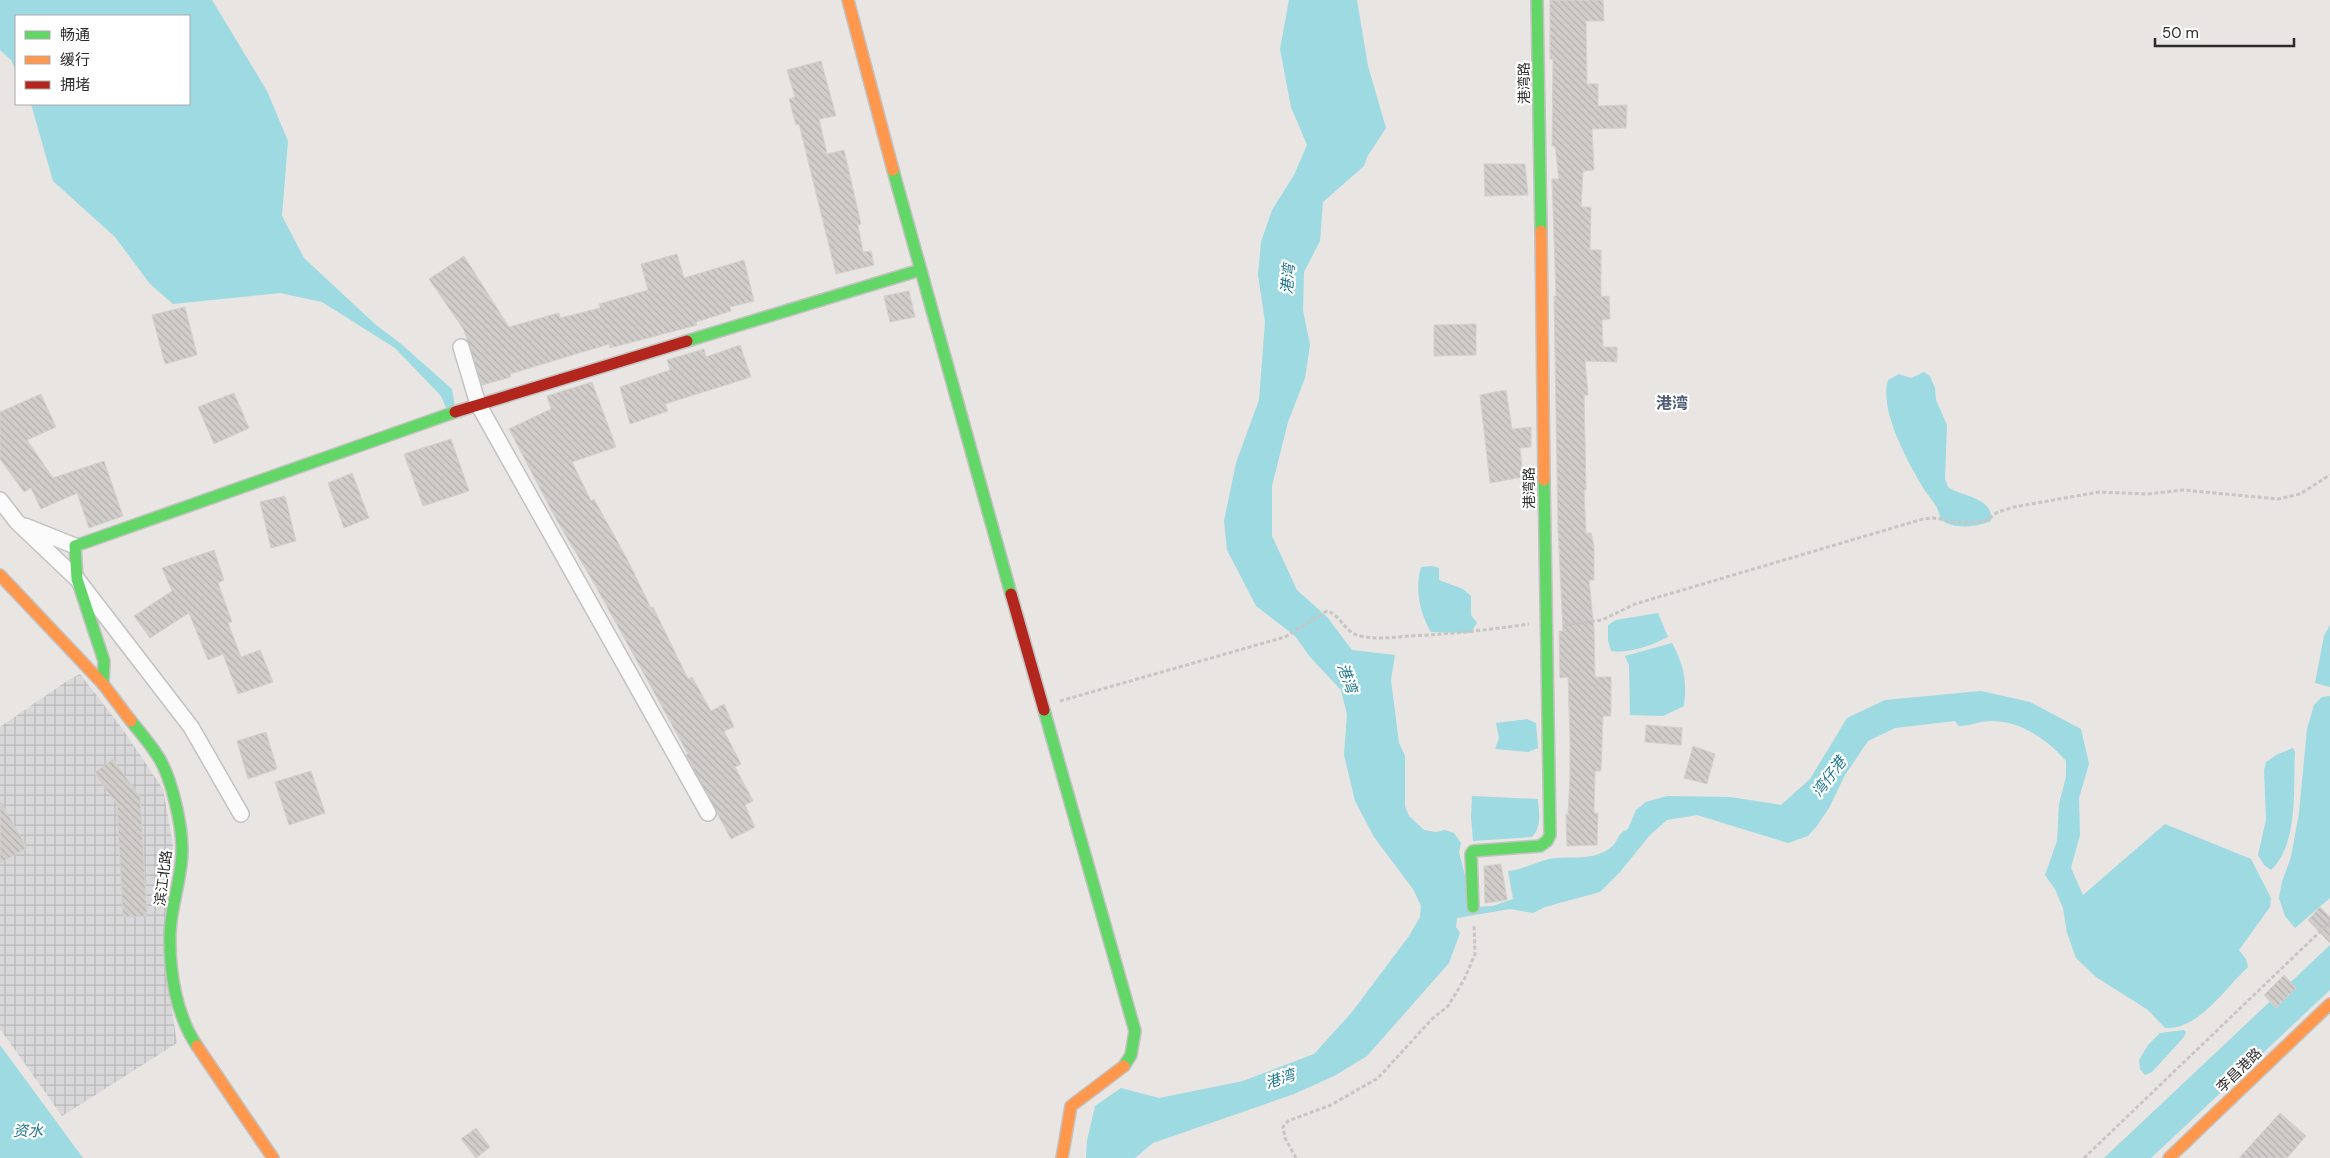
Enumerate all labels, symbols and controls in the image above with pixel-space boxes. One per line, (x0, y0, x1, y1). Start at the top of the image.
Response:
legend (15, 15, 190, 105)
scale bar (2155, 15, 2294, 47)
text: 50 m (2162, 23, 2199, 43)
text: 畅通 (60, 25, 90, 45)
text: 缓行 (60, 50, 90, 70)
street label: 港湾路 (1515, 62, 1533, 104)
text: 拥堵 (60, 75, 90, 95)
water label: 港湾 (1277, 260, 1300, 295)
district label: 港湾 (1656, 393, 1688, 414)
street label: 港湾路 (1520, 467, 1538, 509)
water label: 港湾 (1332, 660, 1363, 698)
water label: 湾仔港 (1807, 751, 1852, 801)
street label: 滨江北路 (151, 849, 175, 907)
street label: 李昌港路 (2213, 1044, 2265, 1096)
water label: 港湾 (1263, 1064, 1300, 1093)
water label: 资水 (13, 1121, 44, 1141)

